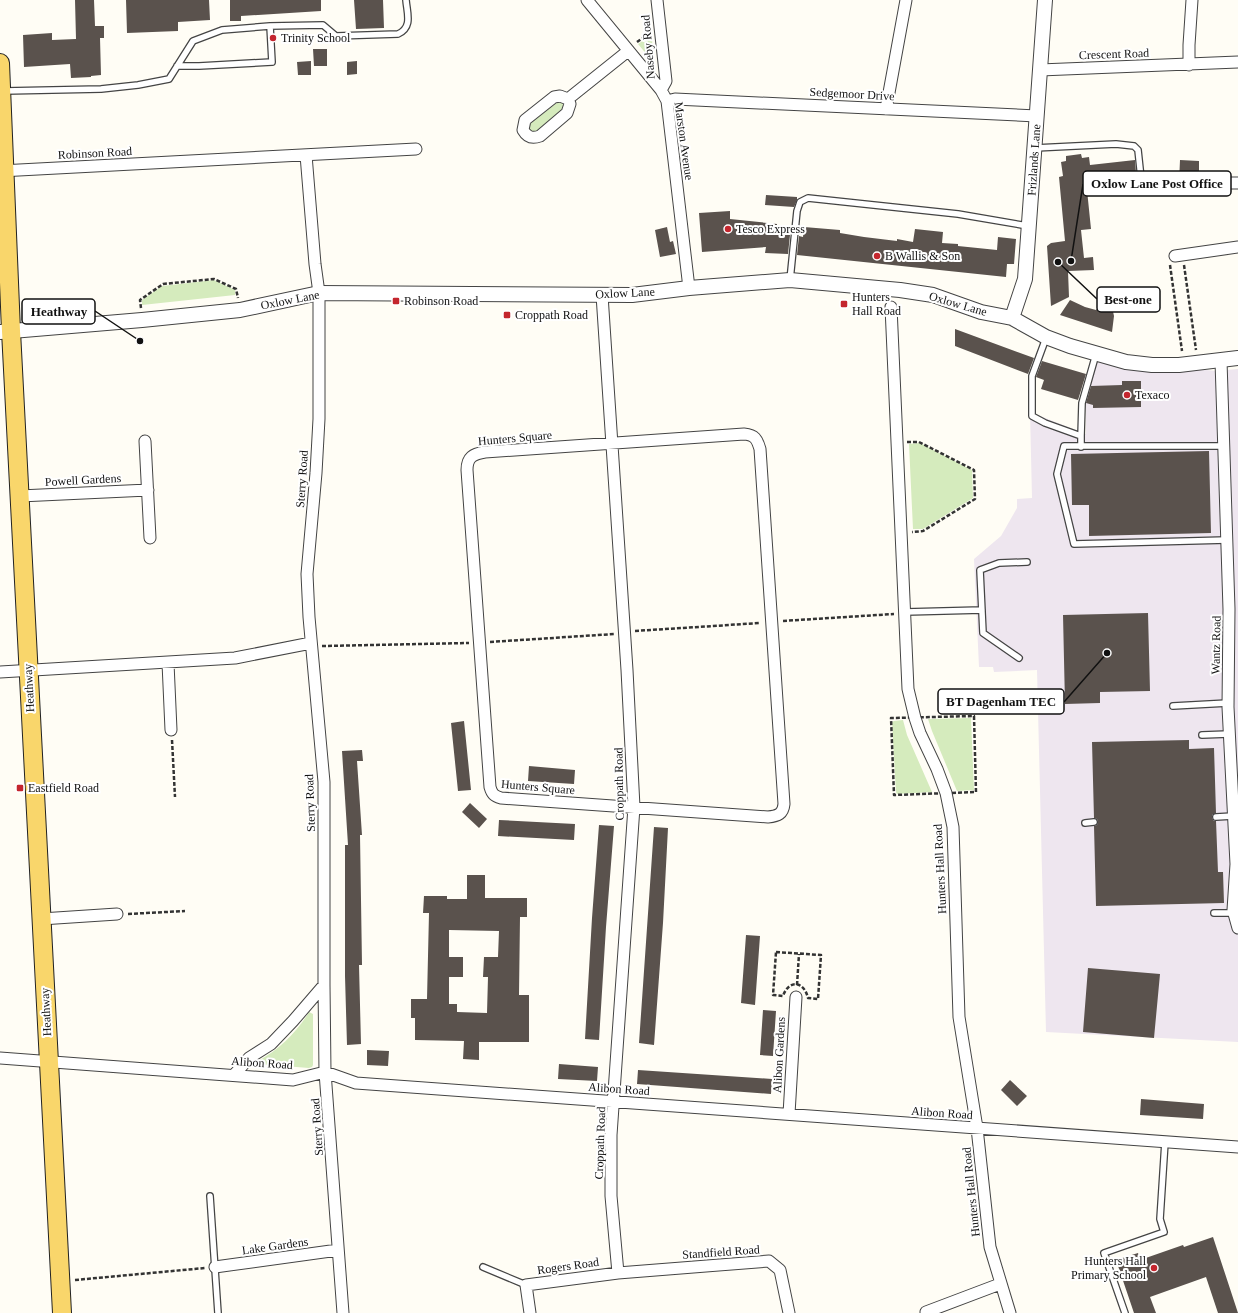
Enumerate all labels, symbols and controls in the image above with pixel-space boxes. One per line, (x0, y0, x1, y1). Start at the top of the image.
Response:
street label: Naseby Road (638, 14, 658, 80)
place label: Trinity School (281, 31, 351, 45)
marker: Trinity School (268, 33, 278, 43)
street label: Crescent Road (1079, 46, 1149, 62)
street label: Sedgemoor Drive (809, 85, 895, 103)
street label: Marston Avenue (672, 101, 696, 181)
street label: Frizlands Lane (1025, 124, 1043, 196)
street label: Robinson Road (58, 144, 132, 162)
callout: Oxlow Lane Post Office (1083, 171, 1231, 196)
text: Oxlow Lane Post Office (1091, 176, 1223, 191)
place label: Tesco Express (736, 222, 805, 236)
marker: Tesco Express (723, 224, 733, 234)
place label: B Wallis & Son (885, 249, 960, 263)
marker: B Wallis & Son (872, 251, 882, 261)
street label: Oxlow Lane (595, 284, 655, 302)
street label: Oxlow Lane (259, 287, 321, 313)
callout: Best-one (1097, 287, 1160, 312)
street label: Oxlow Lane (927, 289, 989, 319)
place label: Hunters Hall Road (852, 290, 901, 318)
text: Best-one (1104, 292, 1152, 307)
place label: Robinson Road (404, 294, 478, 308)
marker: Robinson Road (391, 296, 401, 306)
callout: Heathway (22, 299, 95, 324)
marker: Hunters Hall Road (839, 299, 849, 309)
text: Heathway (31, 304, 88, 319)
place label: Croppath Road (515, 308, 588, 322)
marker: Croppath Road (502, 310, 512, 320)
place label: Texaco (1135, 388, 1169, 402)
marker: Texaco (1122, 390, 1132, 400)
street label: Hunters Square (477, 428, 553, 448)
street label: Sterry Road (293, 450, 311, 508)
street label: Powell Gardens (45, 471, 122, 489)
street label: Wantz Road (1208, 616, 1224, 674)
street label: Heathway (21, 663, 37, 713)
callout: BT Dagenham TEC (938, 689, 1064, 714)
text: BT Dagenham TEC (946, 694, 1056, 709)
street label: Croppath Road (611, 747, 627, 821)
street label: Sterry Road (302, 774, 318, 832)
street label: Hunters Square (500, 777, 576, 797)
place label: Eastfield Road (28, 781, 99, 795)
marker: Eastfield Road (15, 783, 25, 793)
street label: Hunters Hall Road (931, 824, 949, 914)
street label: Heathway (38, 987, 54, 1037)
street label: Alibon Gardens (770, 1016, 788, 1093)
street label: Alibon Road (231, 1054, 293, 1072)
street label: Alibon Road (588, 1080, 650, 1098)
street label: Sterry Road (308, 1098, 326, 1156)
street label: Alibon Road (911, 1104, 973, 1122)
street label: Croppath Road (592, 1106, 608, 1180)
street label: Hunters Hall Road (959, 1147, 983, 1237)
street label: Lake Gardens (241, 1234, 309, 1258)
street label: Standfield Road (682, 1242, 760, 1262)
place label: Hunters Hall Primary School (1071, 1254, 1147, 1282)
street label: Rogers Road (536, 1255, 600, 1277)
marker: Hunters Hall Primary School (1149, 1263, 1159, 1273)

